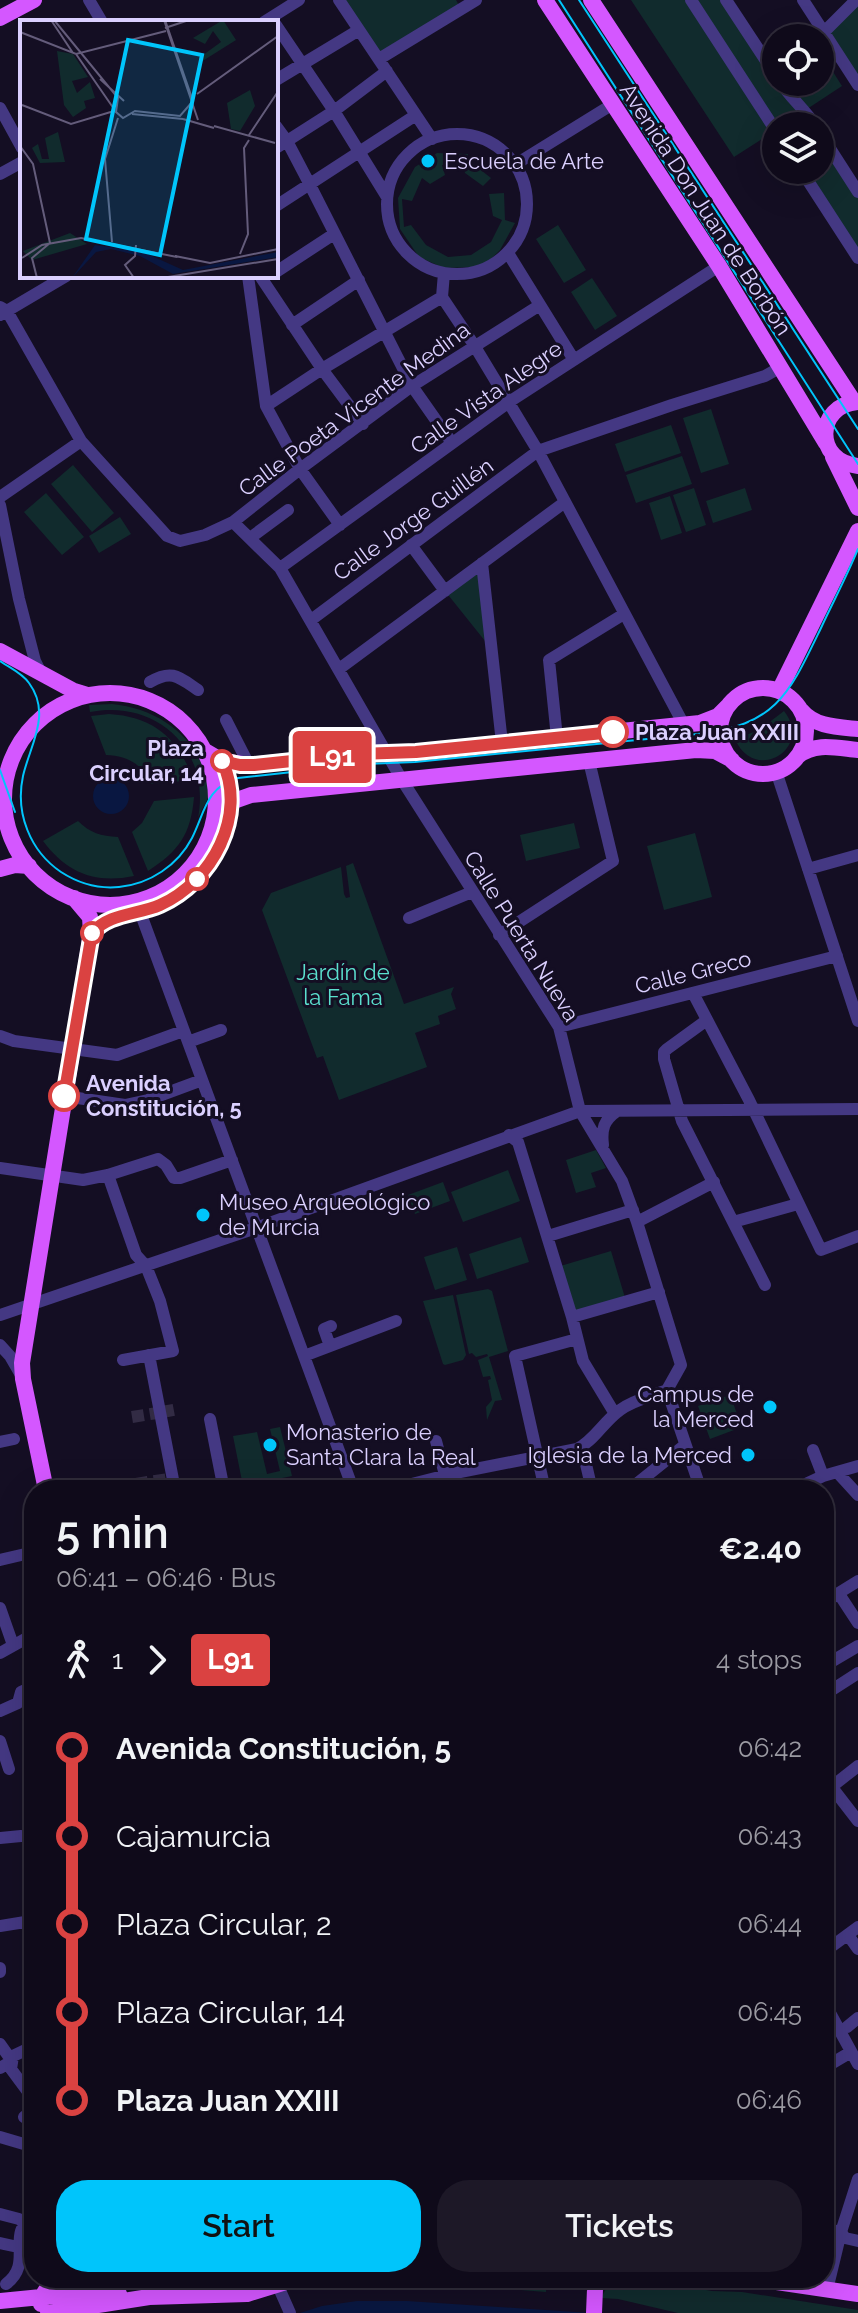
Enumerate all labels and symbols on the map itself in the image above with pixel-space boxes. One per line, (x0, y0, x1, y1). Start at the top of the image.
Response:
inset map (20, 20, 278, 278)
street label: Avenida Don Juan de Borbón (615, 78, 797, 340)
place label: Escuela de Arte (444, 148, 604, 174)
marker: Escuela de Arte (419, 152, 437, 170)
street label: Calle Poeta Vicente Medina (233, 316, 475, 502)
street label: Calle Vista Alegre (405, 335, 567, 459)
street label: Calle Jorge Guillén (328, 452, 498, 586)
marker: Plaza Juan XXIII (598, 717, 628, 747)
place label: Plaza Juan XXIII (635, 719, 799, 745)
line badge: L91 (286, 731, 378, 783)
place label: Plaza Circular, 14 (89, 735, 204, 786)
marker: Plaza Circular, 14 (211, 750, 233, 772)
street label: Calle Puerta Nueva (459, 846, 585, 1026)
unlabelled marker (186, 868, 208, 890)
unlabelled marker (81, 922, 103, 944)
street label: Calle Greco (632, 945, 754, 999)
park label: Jardín de la Fama (296, 959, 390, 1010)
place label: Avenida Constitución, 5 (86, 1070, 242, 1121)
marker: Avenida Constitución, 5 (49, 1081, 79, 1111)
place label: Museo Arqueológico de Murcia (219, 1189, 430, 1240)
marker: Museo Arqueológico de Murcia (194, 1206, 212, 1224)
place label: Campus de la Merced (637, 1381, 754, 1432)
marker: Campus de la Merced (761, 1398, 779, 1416)
place label: Monasterio de Santa Clara la Real (286, 1419, 476, 1470)
marker: Monasterio de Santa Clara la Real (261, 1436, 279, 1454)
place label: Iglesia de la Merced (527, 1442, 732, 1468)
marker: Iglesia de la Merced (739, 1446, 757, 1464)

